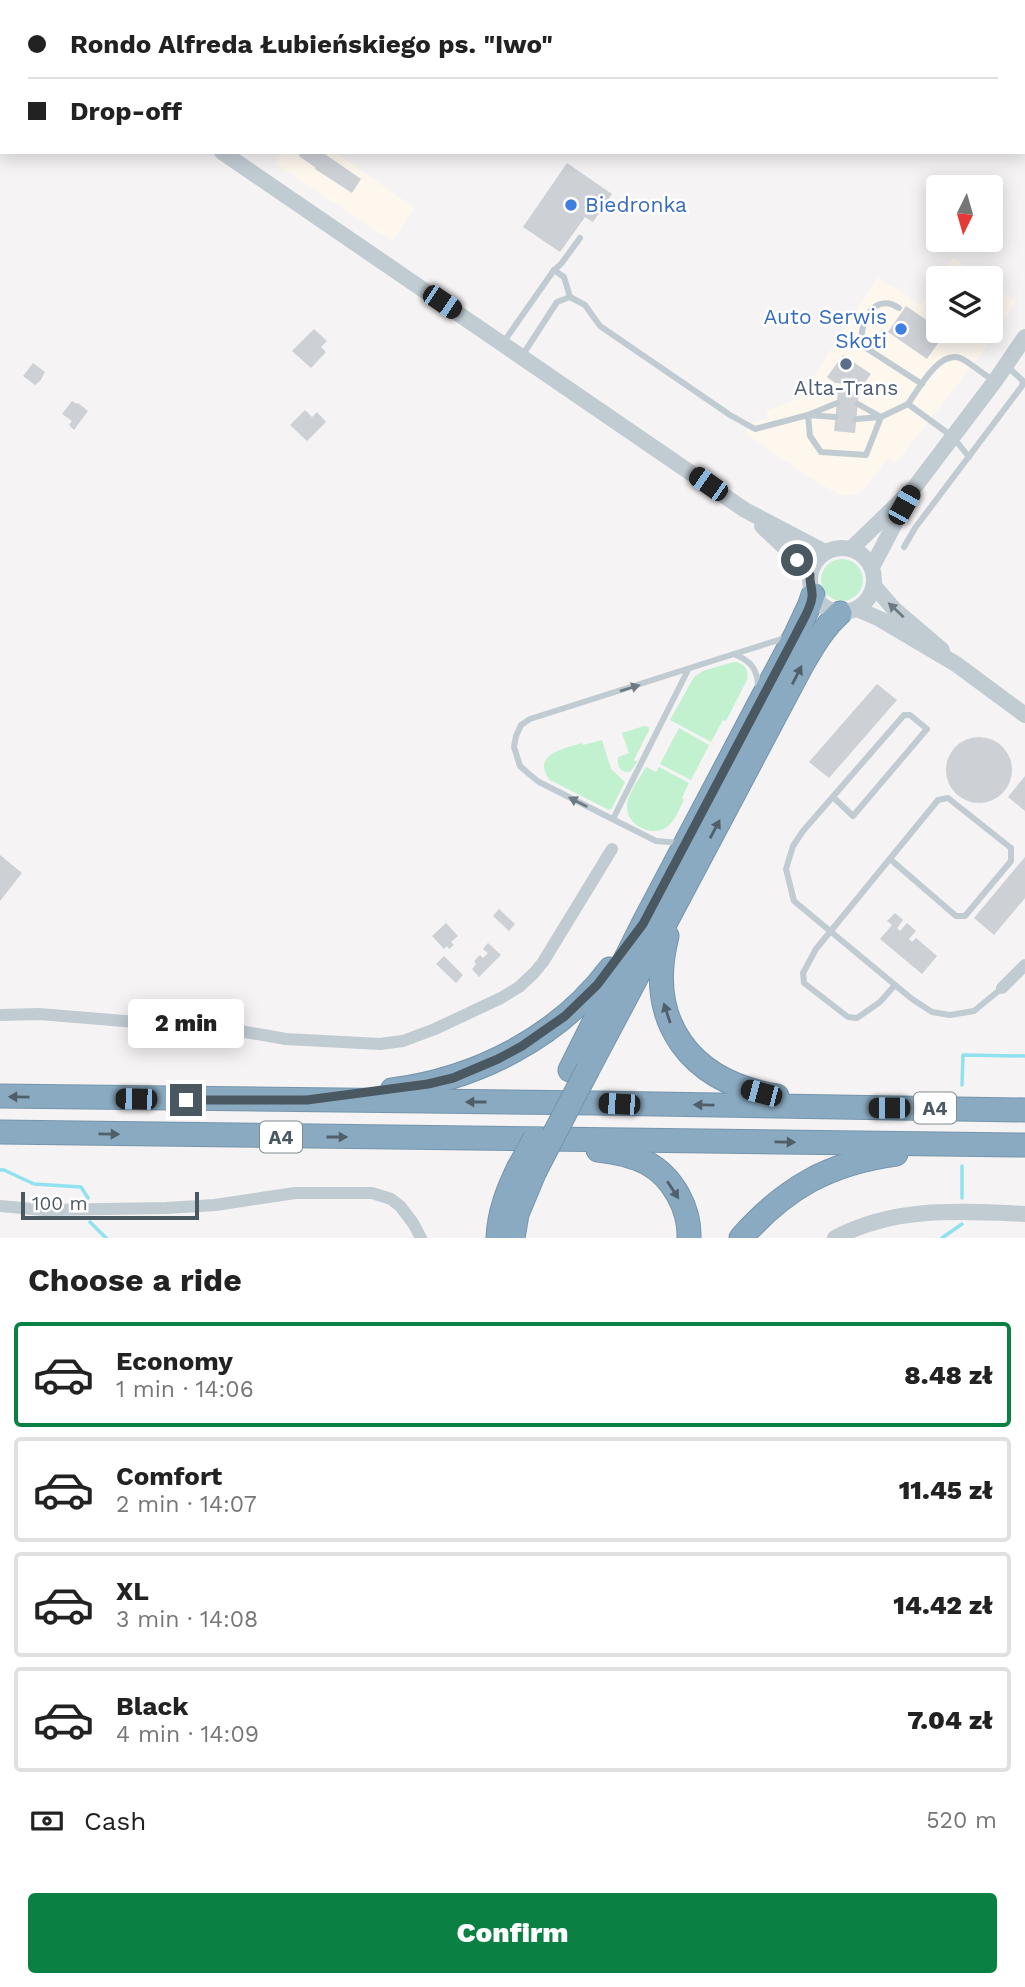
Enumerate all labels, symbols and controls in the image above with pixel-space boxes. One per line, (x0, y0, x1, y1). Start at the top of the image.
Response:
text: Rondo Alfreda Łubieńskiego ps. "Iwo" (70, 29, 553, 59)
text: Drop-off (70, 96, 182, 126)
north arrow (926, 175, 1003, 252)
map controls (926, 175, 1003, 343)
place label: Biedronka (585, 192, 687, 217)
marker: Biedronka (563, 197, 579, 213)
button: layers (926, 266, 1003, 343)
car (419, 282, 466, 322)
place label: Auto Serwis Skoti (763, 304, 887, 353)
marker: Auto Serwis Skoti (893, 321, 909, 337)
marker: Alta-Trans (838, 356, 854, 372)
place label: Alta-Trans (794, 375, 898, 400)
car (685, 463, 732, 505)
car (885, 482, 924, 528)
route start (781, 544, 813, 576)
one-way arrow (888, 602, 905, 618)
one-way arrow (791, 665, 802, 685)
one-way arrow (619, 682, 640, 693)
one-way arrow (568, 796, 588, 807)
one-way arrow (709, 819, 721, 839)
callout: 2 min (128, 998, 244, 1048)
one-way arrow (662, 1003, 672, 1024)
text: 2 min (155, 1010, 217, 1037)
car (738, 1077, 785, 1109)
route end (170, 1084, 202, 1116)
car (115, 1088, 158, 1110)
one-way arrow (7, 1091, 29, 1103)
car (598, 1092, 641, 1116)
road number: A4 (914, 1092, 956, 1124)
one-way arrow (465, 1096, 487, 1108)
car (869, 1098, 911, 1119)
one-way arrow (693, 1099, 715, 1111)
road number: A4 (260, 1121, 302, 1152)
one-way arrow (99, 1129, 121, 1140)
one-way arrow (326, 1131, 348, 1143)
one-way arrow (774, 1136, 796, 1148)
one-way arrow (667, 1180, 680, 1199)
scale bar (21, 1189, 200, 1221)
text: 100 m (32, 1192, 88, 1215)
text: Choose a ride (28, 1261, 242, 1299)
icon: car (32, 1343, 95, 1406)
text: Economy (116, 1346, 233, 1376)
text: 8.48 zł (904, 1360, 993, 1390)
text: 1 min · 14:06 (116, 1376, 254, 1403)
icon: car (32, 1458, 95, 1521)
text: Comfort (116, 1461, 222, 1491)
text: 11.45 zł (899, 1475, 993, 1505)
text: 2 min · 14:07 (116, 1491, 257, 1518)
icon: car (32, 1573, 95, 1636)
text: XL (116, 1576, 149, 1606)
text: 14.42 zł (893, 1590, 993, 1620)
text: 3 min · 14:08 (116, 1606, 258, 1633)
icon: car (32, 1688, 95, 1751)
text: Black (116, 1691, 188, 1721)
text: 7.04 zł (907, 1705, 993, 1735)
text: 4 min · 14:09 (116, 1721, 259, 1748)
icon: cash (28, 1802, 66, 1840)
text: Cash (84, 1806, 146, 1836)
text: 520 m (926, 1807, 997, 1834)
button: Confirm (28, 1893, 997, 1973)

